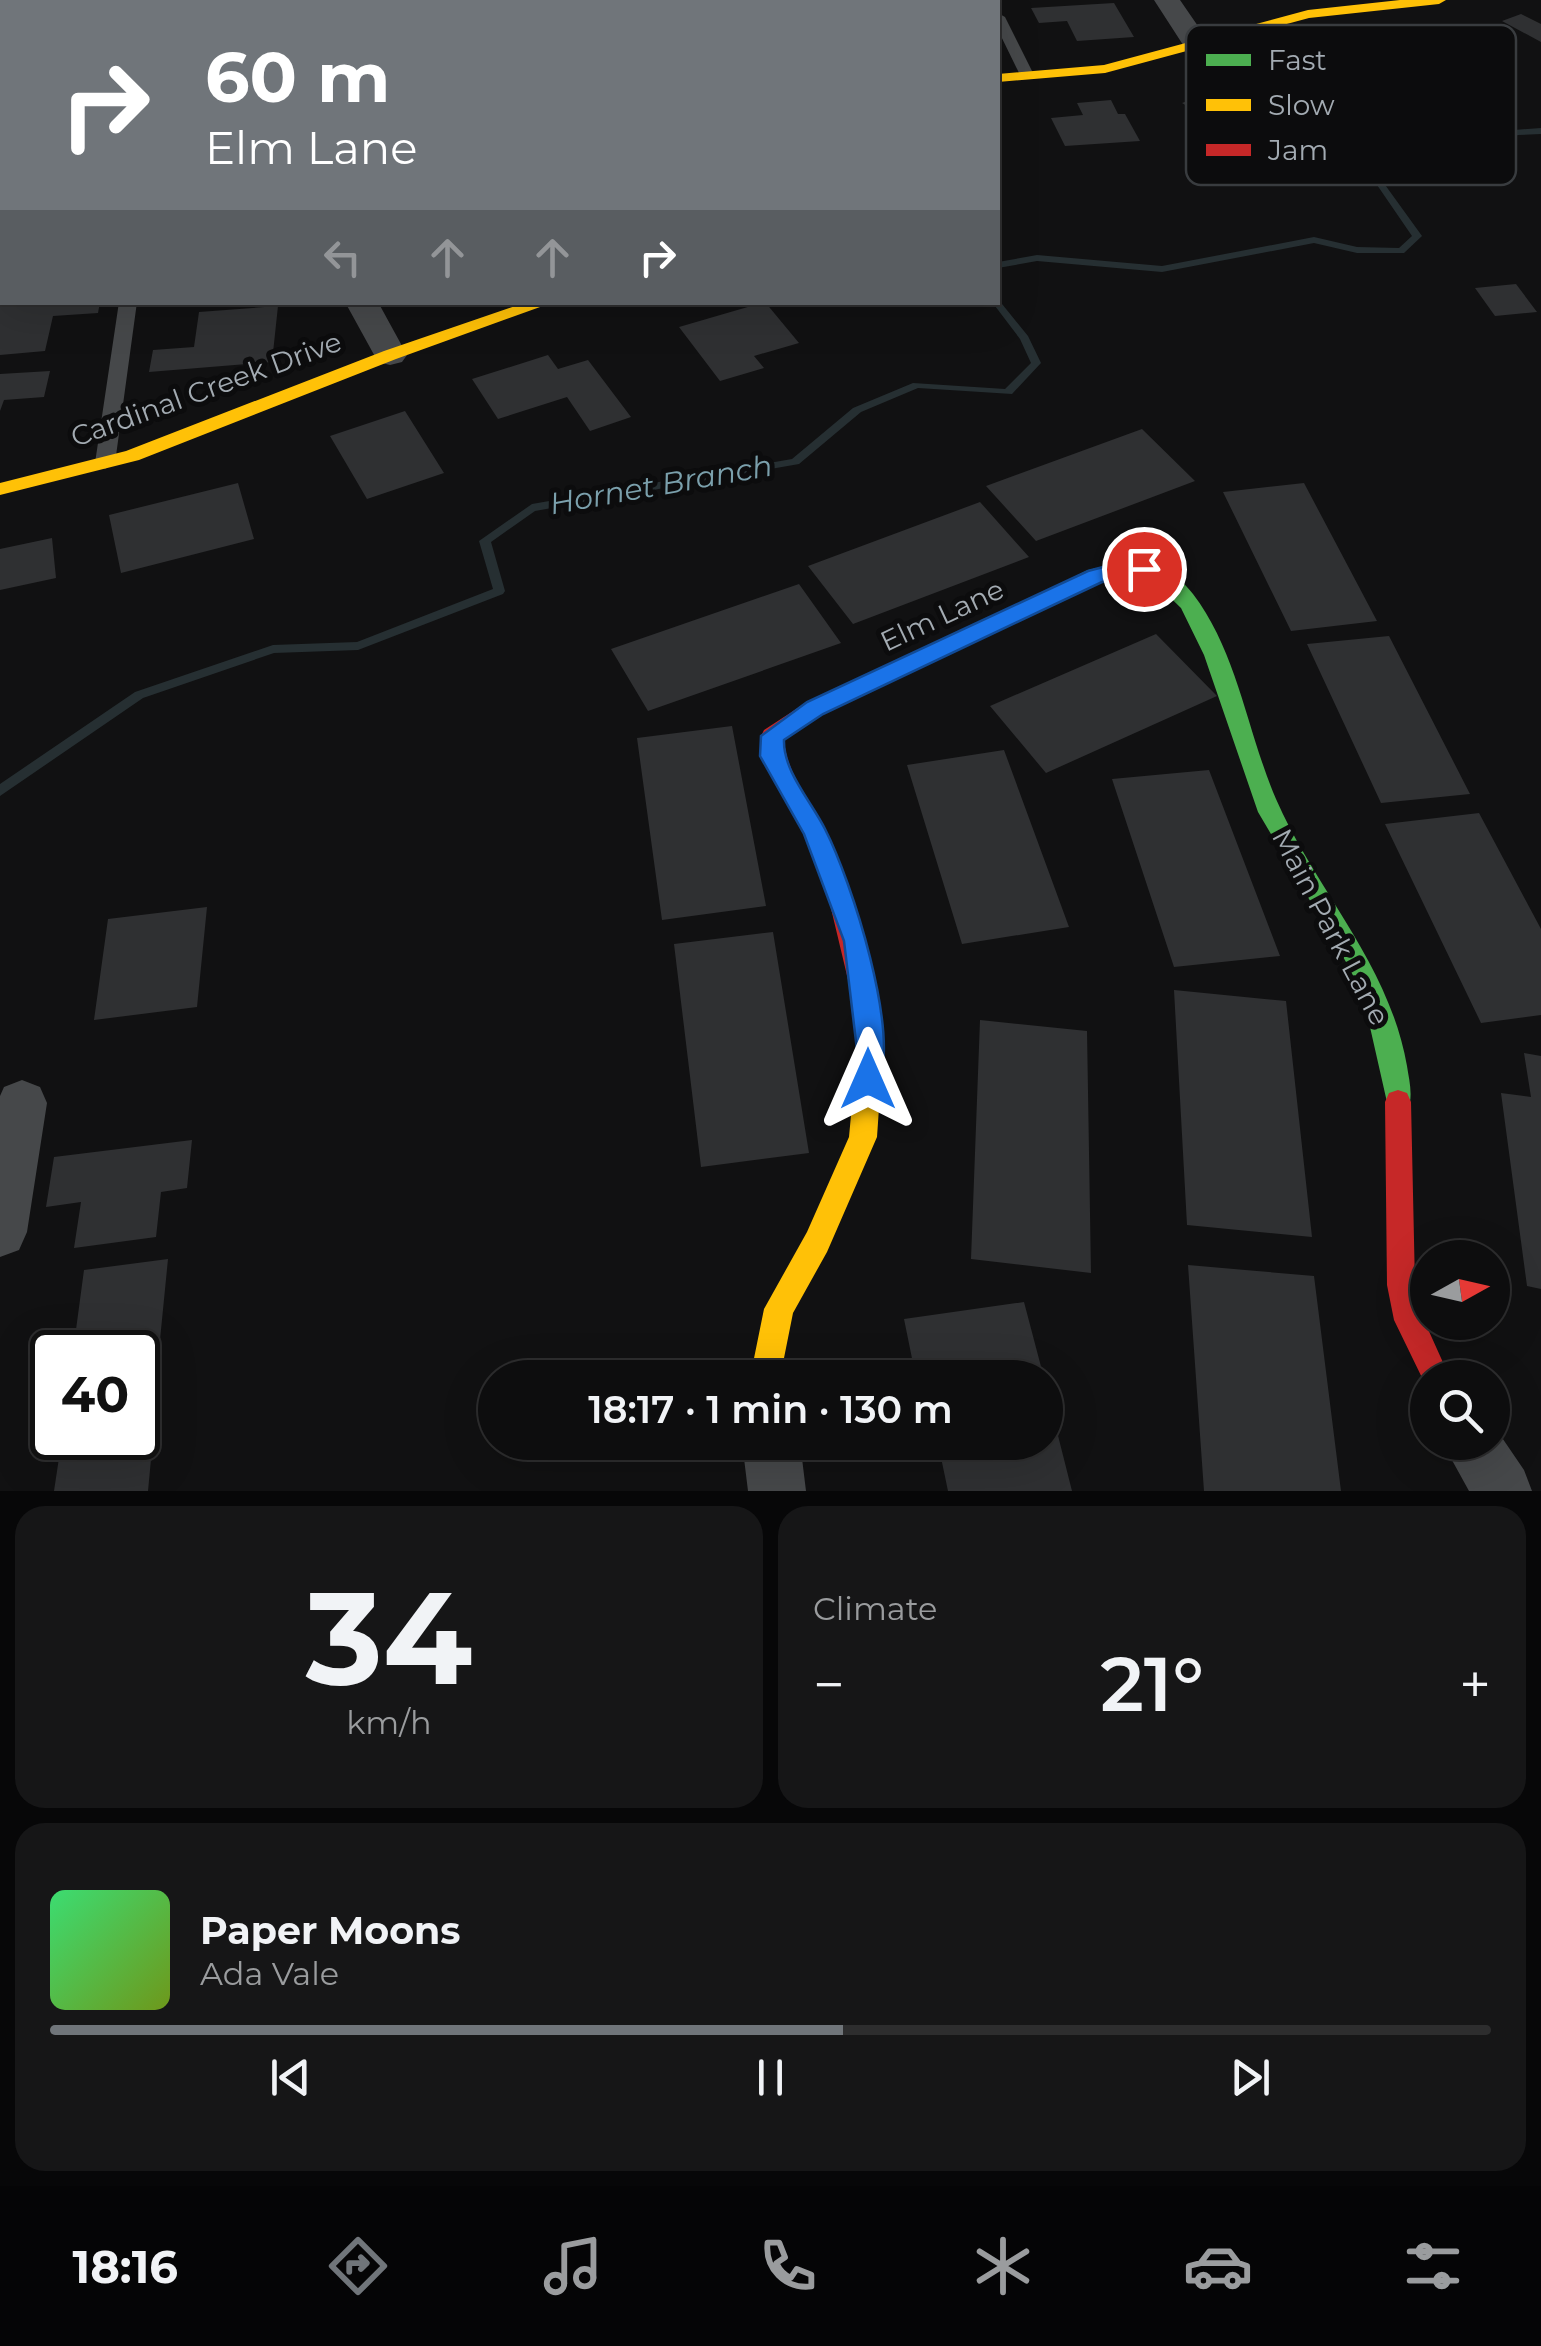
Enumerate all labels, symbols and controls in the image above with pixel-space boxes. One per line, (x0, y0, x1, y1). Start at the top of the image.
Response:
legend (1186, 25, 1516, 185)
text: 60 m (205, 34, 390, 120)
icon: right (40, 40, 170, 170)
text: Fast (1268, 43, 1327, 77)
text: Slow (1268, 88, 1335, 122)
text: Elm Lane (205, 120, 417, 175)
text: Jam (1267, 133, 1328, 167)
icon: left (315, 230, 370, 285)
icon: ahead (420, 230, 475, 285)
icon: ahead (525, 230, 580, 285)
icon: right (630, 230, 685, 285)
street label: Cardinal Creek Drive (66, 324, 346, 454)
water label: Hornet Branch (547, 447, 775, 522)
pin (1102, 527, 1187, 612)
icon: arrive (1117, 542, 1172, 597)
street label: Elm Lane (875, 572, 1009, 658)
street label: Main Park Lane (1265, 823, 1397, 1031)
position arrow (816, 1027, 920, 1131)
north arrow (1410, 1240, 1510, 1340)
map controls (1410, 1240, 1510, 1460)
speed limit sign: 40 (30, 1330, 160, 1460)
button: search (1410, 1360, 1510, 1460)
text: 18:17 · 1 min · 130 m (588, 1386, 953, 1433)
text: 34 (306, 1558, 472, 1717)
text: Climate (813, 1589, 937, 1628)
text: 21° (1100, 1638, 1204, 1730)
text: − (813, 1651, 845, 1718)
text: + (1459, 1651, 1491, 1718)
text: km/h (346, 1703, 432, 1742)
text: Paper Moons (200, 1907, 461, 1954)
text: Ada Vale (200, 1954, 339, 1993)
icon: previous (263, 2050, 318, 2105)
icon: pause (743, 2050, 798, 2105)
icon: next (1223, 2050, 1278, 2105)
icon: directions (323, 2231, 393, 2301)
icon: music (538, 2231, 608, 2301)
icon: phone (753, 2231, 823, 2301)
icon: climate (968, 2231, 1038, 2301)
icon: car (1183, 2231, 1253, 2301)
icon: filters (1398, 2231, 1468, 2301)
text: 18:16 (73, 2239, 178, 2294)

